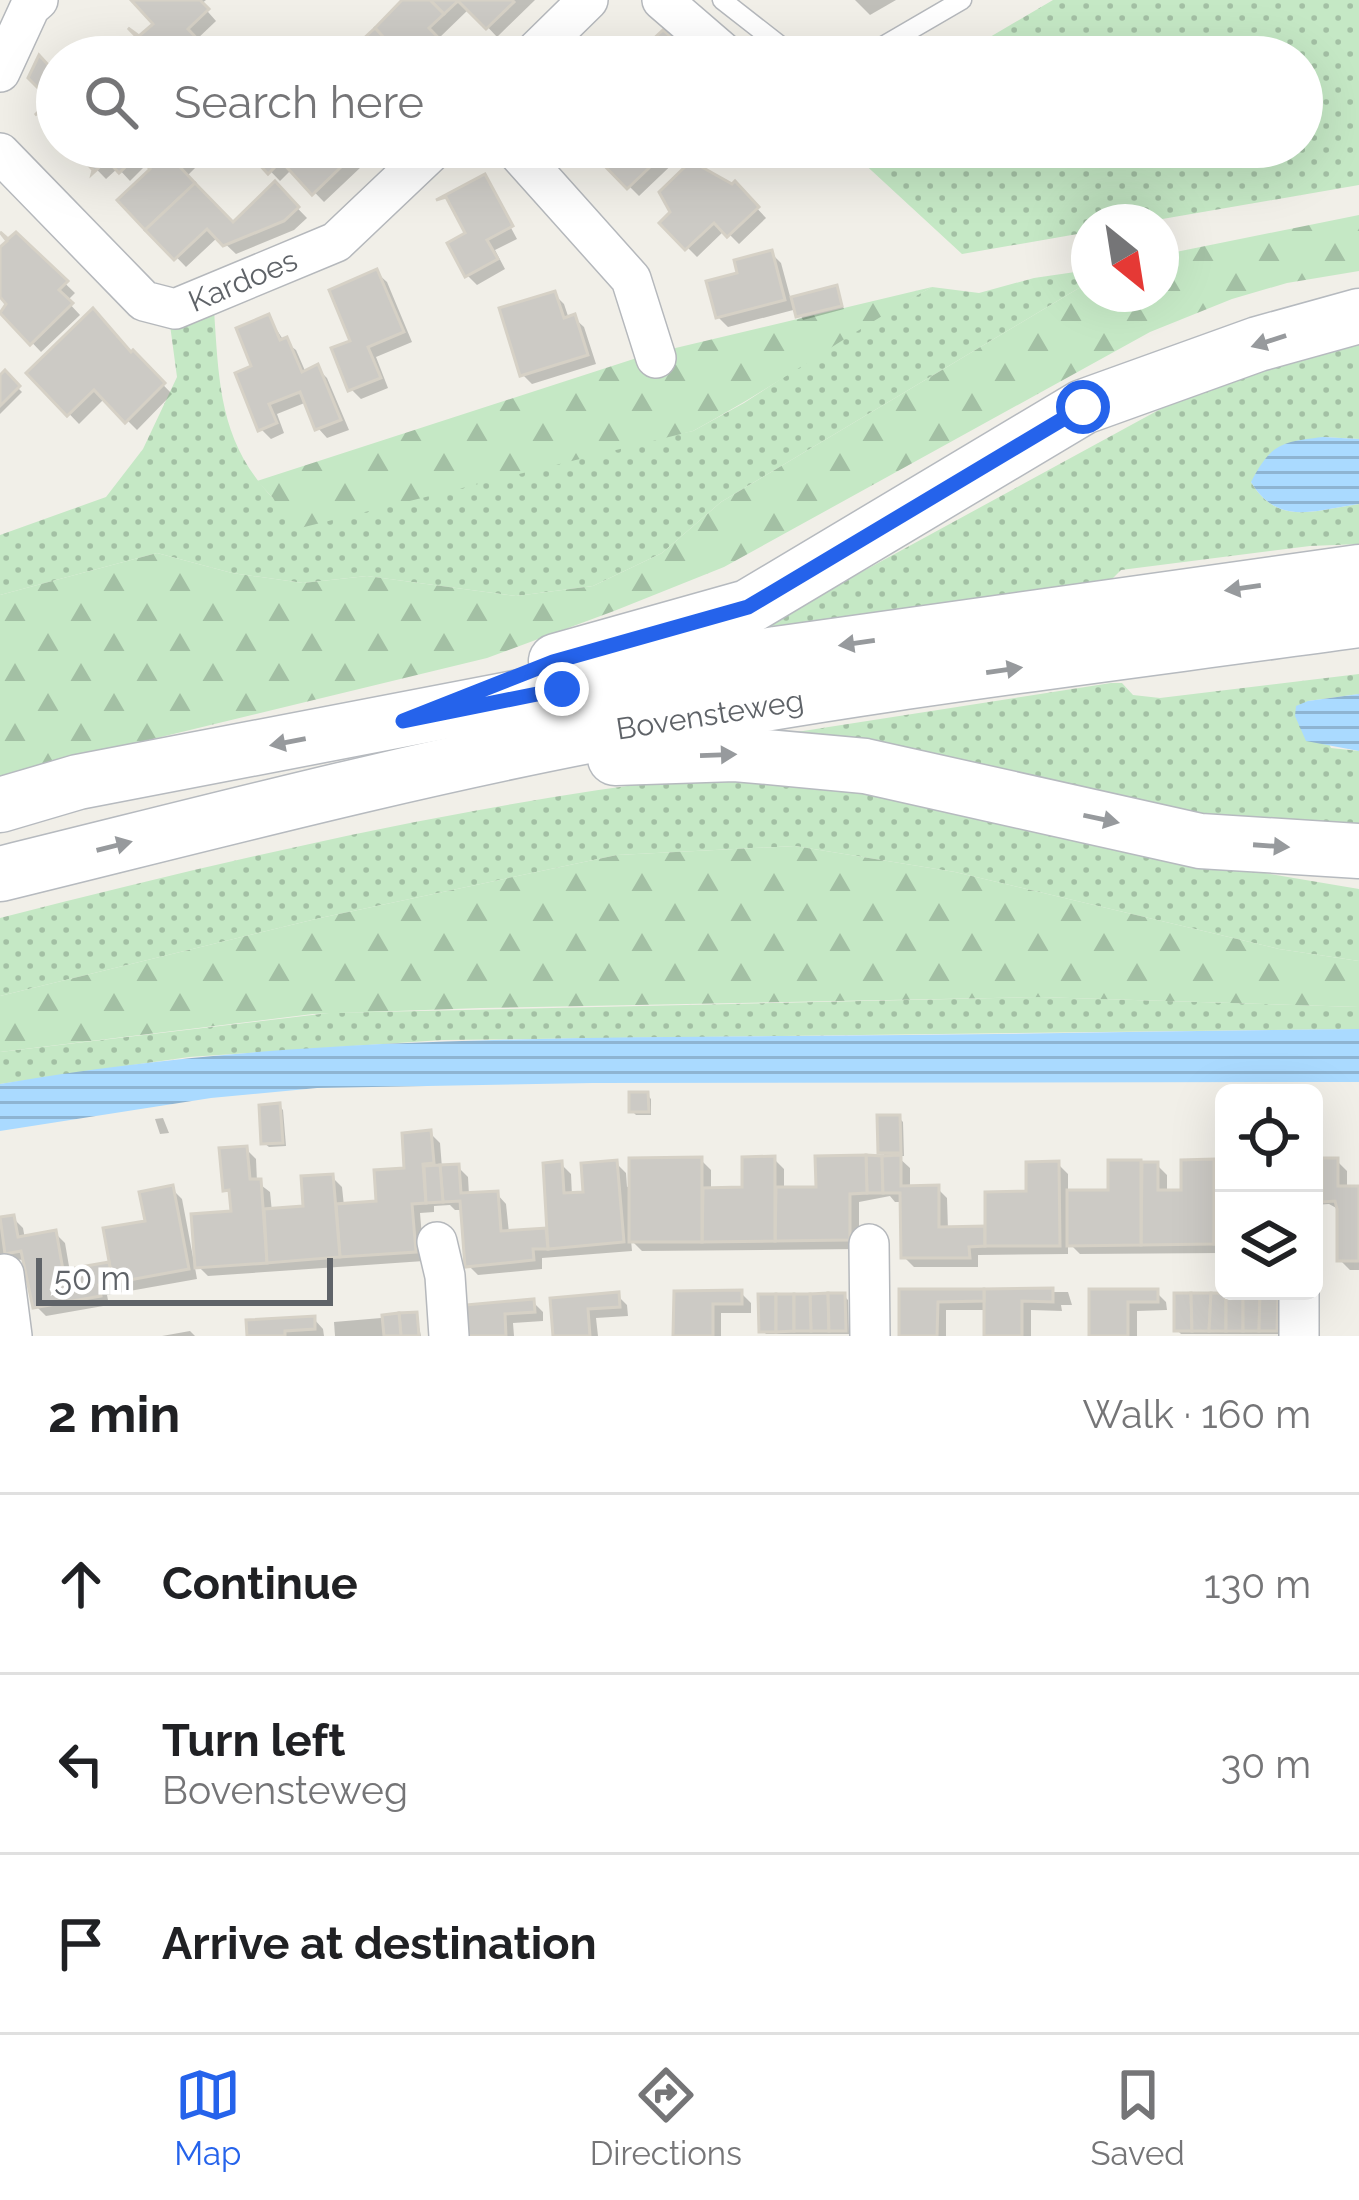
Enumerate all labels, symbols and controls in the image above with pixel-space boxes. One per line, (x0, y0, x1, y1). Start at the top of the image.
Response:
search box (36, 36, 1323, 168)
icon: search (78, 69, 144, 135)
text: Search here (174, 76, 424, 129)
north arrow (1071, 204, 1179, 312)
street label: Kardoes (183, 242, 302, 319)
one-way arrow (1250, 332, 1287, 351)
route start (1056, 380, 1110, 434)
one-way arrow (1224, 579, 1261, 598)
one-way arrow (838, 634, 875, 653)
one-way arrow (986, 660, 1023, 679)
route end (535, 662, 589, 716)
street label: Bovensteweg (614, 682, 806, 747)
one-way arrow (269, 733, 306, 752)
one-way arrow (700, 745, 738, 764)
one-way arrow (1083, 810, 1121, 829)
one-way arrow (95, 836, 132, 855)
one-way arrow (1253, 837, 1290, 856)
map controls (1215, 1084, 1323, 1300)
button: locate (1215, 1084, 1323, 1192)
button: layers (1215, 1192, 1323, 1300)
scale bar (36, 1252, 333, 1305)
text: 50 m (54, 1259, 131, 1298)
text: 2 min (48, 1384, 180, 1444)
text: Walk · 160 m (1083, 1391, 1311, 1437)
icon: ahead (48, 1551, 114, 1617)
text: Continue (162, 1557, 358, 1610)
text: 130 m (1204, 1561, 1311, 1607)
text: Turn left (162, 1714, 345, 1767)
icon: left (48, 1731, 114, 1797)
text: 30 m (1221, 1741, 1311, 1787)
text: Bovensteweg (162, 1767, 408, 1813)
icon: arrive (48, 1911, 114, 1977)
text: Arrive at destination (162, 1917, 597, 1970)
tab: Map (174, 2062, 241, 2173)
tab: Directions (590, 2062, 742, 2173)
tab: Saved (1090, 2062, 1185, 2173)

